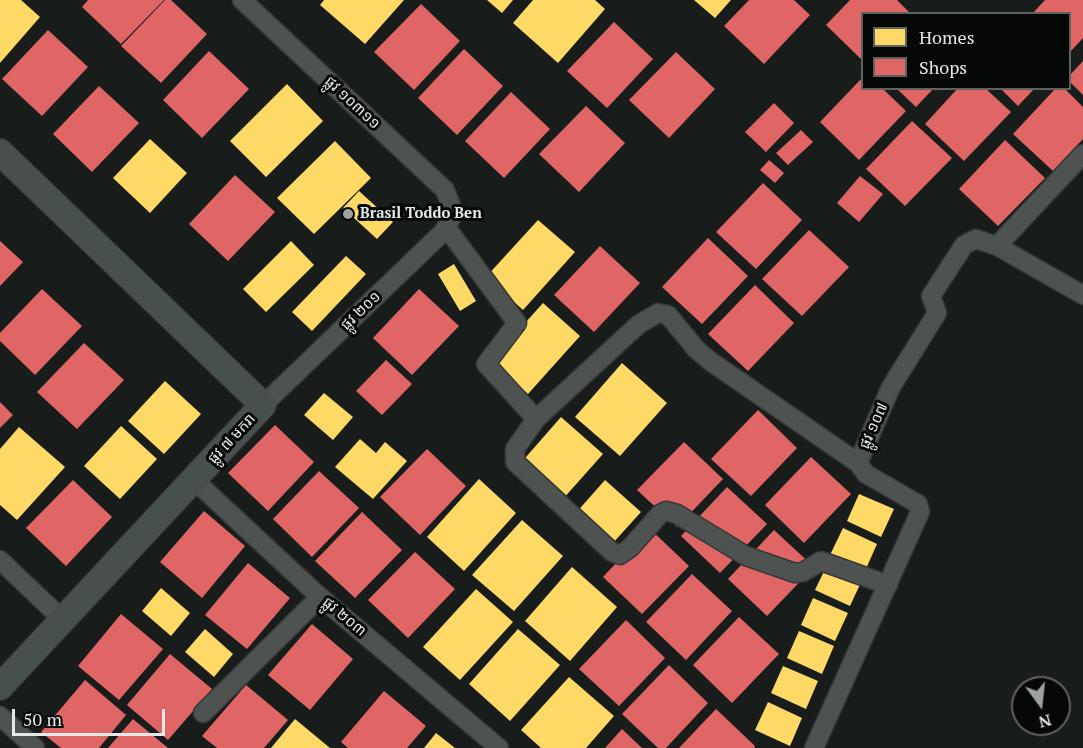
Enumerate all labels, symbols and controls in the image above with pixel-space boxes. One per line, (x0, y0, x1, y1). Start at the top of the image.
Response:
legend (861, 12, 1071, 90)
text: Homes (919, 25, 974, 49)
text: Shops (919, 55, 967, 79)
street label: ផ្លូវ ១០៣១១ (321, 73, 383, 133)
place label: Brasil Toddo Ben (360, 205, 482, 223)
marker: Brasil Toddo Ben (341, 207, 355, 221)
street label: ផ្លូវ ២០១ (337, 288, 385, 334)
street label: ផ្លូវ ១០៧ (856, 400, 892, 452)
street label: ផ្លូវ ៧ មករា (204, 410, 260, 468)
street label: ផ្លូវ ២០៣ (318, 593, 370, 641)
north arrow (1011, 676, 1071, 736)
scale bar (15, 697, 168, 735)
text: 50 m (23, 707, 62, 731)
text: N (1036, 709, 1054, 734)

